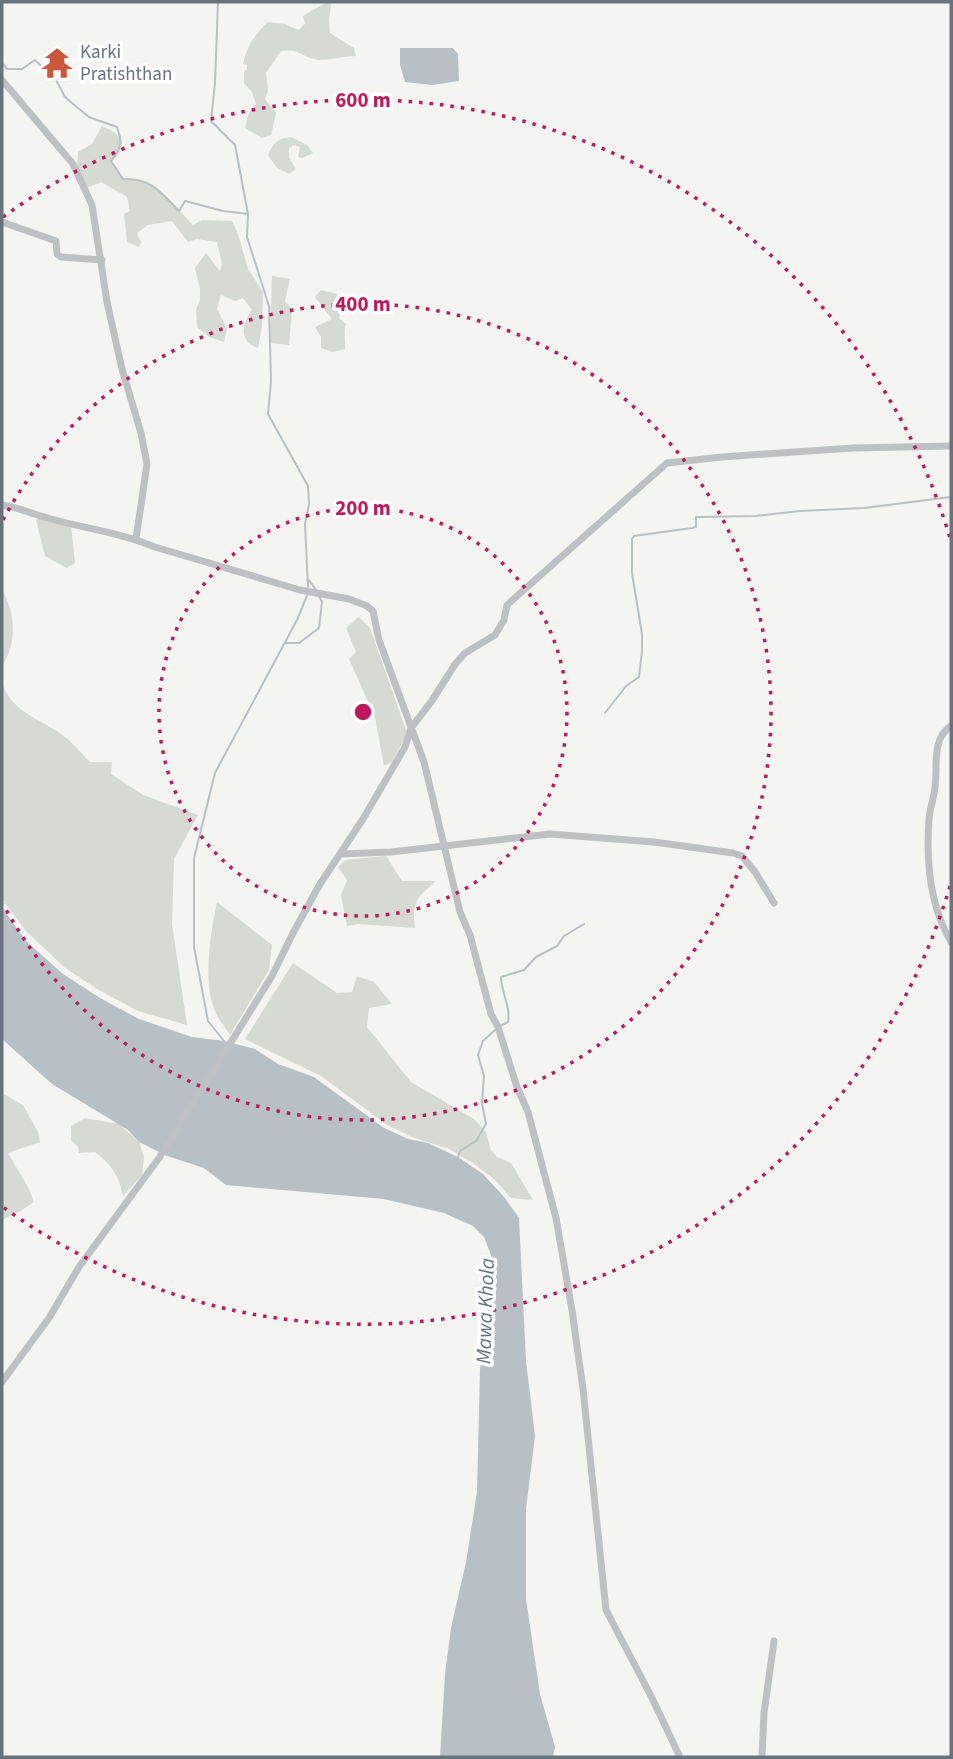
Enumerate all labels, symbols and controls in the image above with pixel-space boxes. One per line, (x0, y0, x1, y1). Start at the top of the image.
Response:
place label: Karki Pratishthan (80, 39, 172, 88)
temple icon: Karki Pratishthan (40, 46, 74, 80)
text: 600 m (335, 85, 391, 115)
text: 400 m (335, 289, 391, 319)
text: 200 m (335, 493, 391, 523)
centre of rings (351, 700, 375, 724)
water label: Mawa Khola (468, 1257, 502, 1365)

